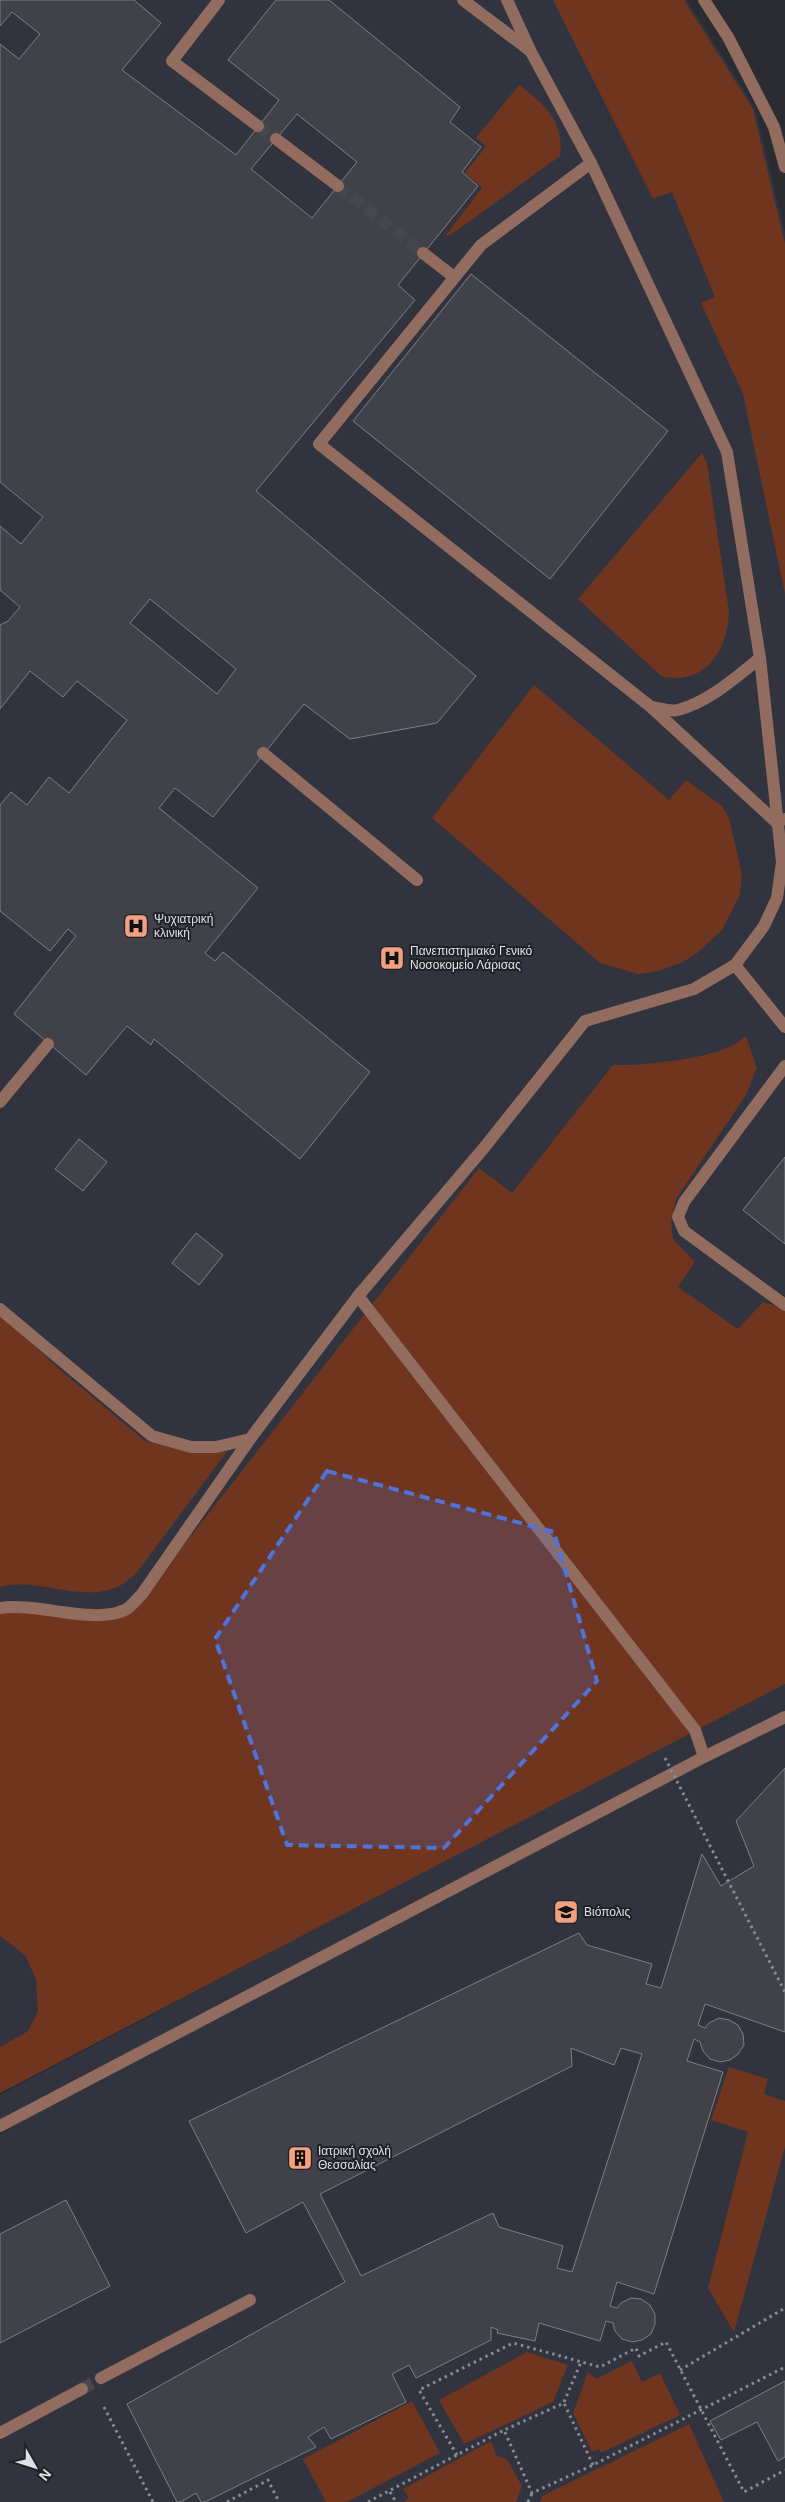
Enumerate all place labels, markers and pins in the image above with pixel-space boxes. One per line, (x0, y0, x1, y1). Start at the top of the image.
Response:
place label: Ψυχιατρική κλινική (154, 912, 213, 940)
hospital icon: Ψυχιατρική κλινική (123, 913, 149, 939)
place label: Πανεπιστημιακό Γενικό Νοσοκομείο Λάρισας (410, 944, 533, 972)
hospital icon: Πανεπιστημιακό Γενικό Νοσοκομείο Λάρισας (379, 945, 405, 971)
school or university icon: Βιόπολις (553, 1899, 579, 1925)
place label: Βιόπολις (584, 1905, 630, 1919)
place label: Ιατρική σχολή Θεσσαλίας (318, 2144, 391, 2172)
building icon: Ιατρική σχολή Θεσσαλίας (287, 2145, 313, 2171)

